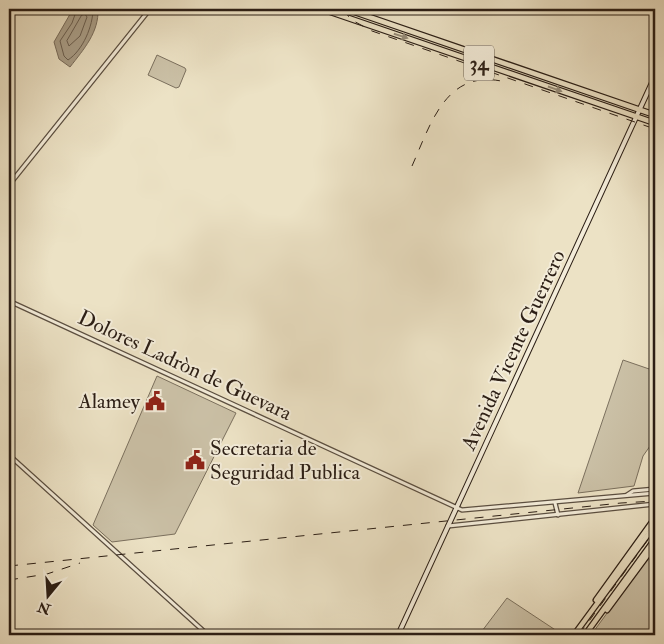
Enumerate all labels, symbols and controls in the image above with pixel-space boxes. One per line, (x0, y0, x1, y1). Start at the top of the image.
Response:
one-way arrow (394, 33, 409, 40)
road number: 34 (464, 46, 494, 80)
one-way arrow (548, 85, 563, 93)
street label: Avenida Vicente Guerrero (455, 246, 572, 456)
street label: Dolores Ladròn de Guevara (74, 304, 296, 427)
place label: Alamey (77, 388, 141, 415)
public building icon: Alamey (144, 390, 166, 412)
place label: Secretaria de Seguridad Publica (210, 435, 360, 486)
public building icon: Secretaria de Seguridad Publica (184, 449, 206, 471)
north arrow (22, 572, 72, 622)
text: N (35, 598, 54, 618)

